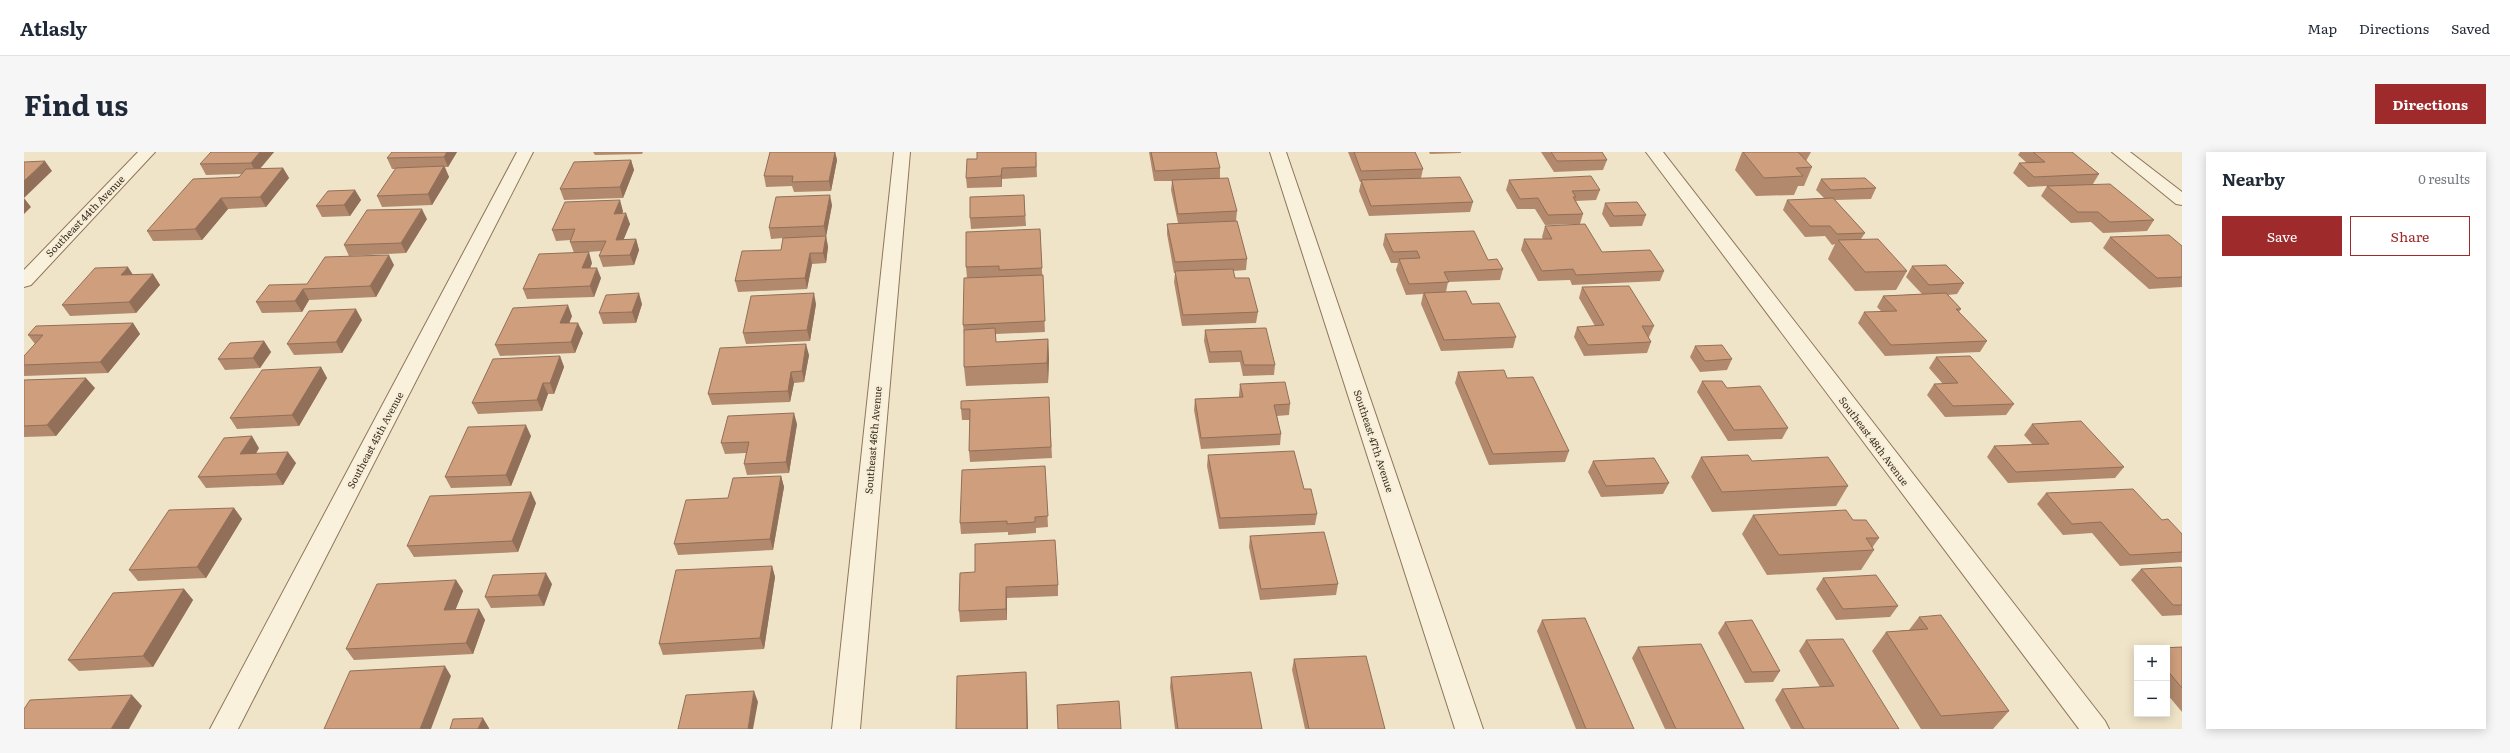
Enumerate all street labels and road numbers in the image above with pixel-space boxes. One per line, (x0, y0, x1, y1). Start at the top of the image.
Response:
street label: Southeast 44th Avenue (42, 172, 128, 260)
street label: Southeast 46th Avenue (860, 385, 885, 494)
street label: Southeast 47th Avenue (1351, 387, 1398, 494)
street label: Southeast 45th Avenue (343, 389, 406, 491)
street label: Southeast 48th Avenue (1836, 393, 1913, 488)

